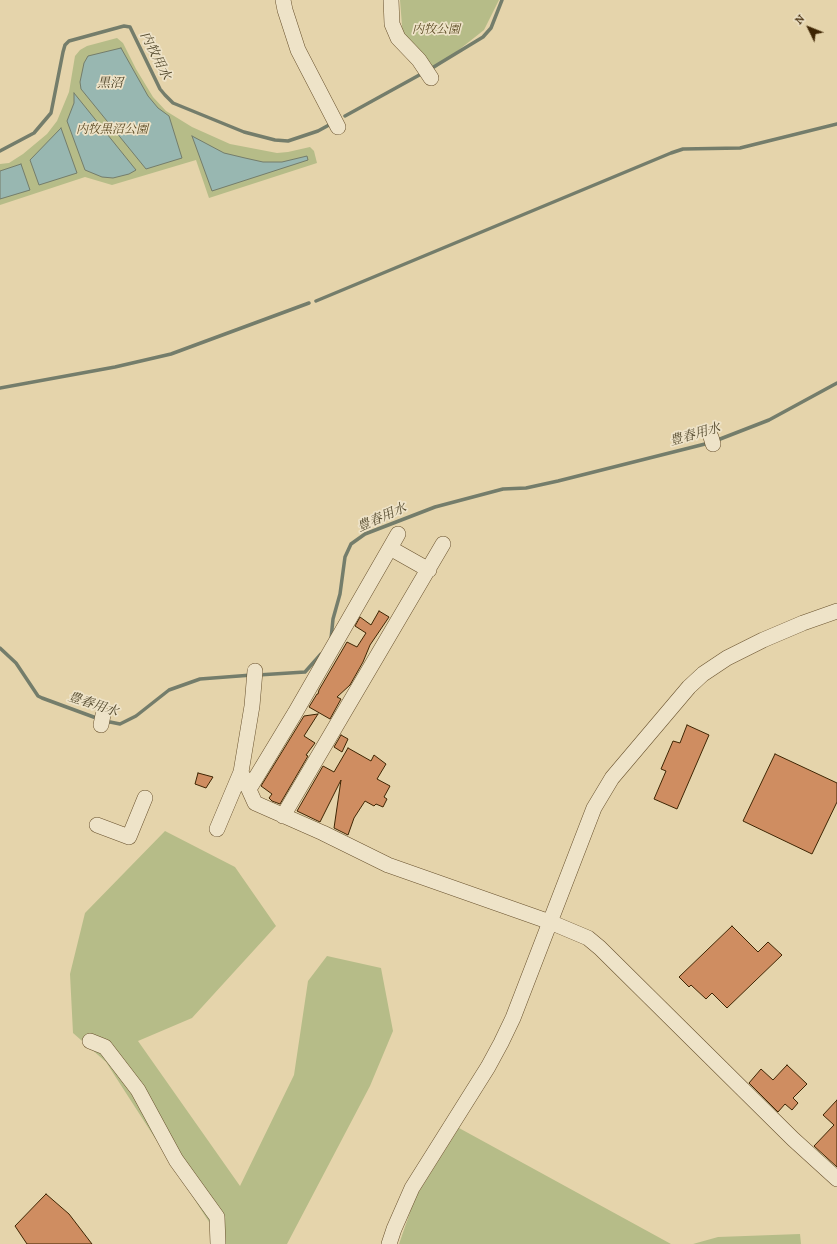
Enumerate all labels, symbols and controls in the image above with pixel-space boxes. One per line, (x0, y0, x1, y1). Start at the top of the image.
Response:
north arrow (789, 8, 829, 48)
text: N (792, 12, 807, 27)
park label: 内牧公園 (412, 23, 460, 37)
water label: 内牧用水 (136, 29, 174, 83)
water label: 黒沼 (97, 76, 123, 92)
park label: 内牧黒沼公園 (76, 123, 148, 137)
water label: 豊春用水 (668, 420, 722, 450)
water label: 豊春用水 (355, 500, 409, 536)
water label: 豊春用水 (66, 690, 120, 720)

